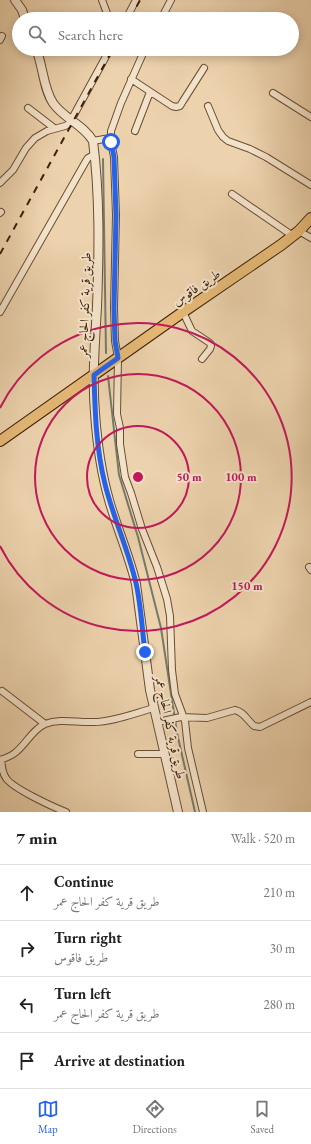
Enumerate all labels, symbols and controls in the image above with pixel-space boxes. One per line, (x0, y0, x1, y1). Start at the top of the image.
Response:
search box (12, 12, 299, 56)
icon: search (26, 23, 48, 45)
text: Search here (58, 25, 123, 44)
route start (102, 133, 120, 151)
street label: طريق قرية كفر الحاج عمر (74, 252, 98, 360)
street label: طريق فاقوس (169, 265, 224, 310)
text: 50 m (176, 469, 202, 485)
text: 100 m (225, 469, 257, 485)
centre of rings (131, 470, 145, 484)
text: 150 m (231, 578, 263, 594)
route end (136, 643, 154, 661)
street label: طريق قرية كفر الحاج عمر (148, 672, 190, 781)
text: 7 min (16, 827, 57, 849)
text: Walk · 520 m (231, 830, 295, 847)
text: Continue (54, 872, 114, 891)
icon: ahead (16, 882, 38, 904)
text: 210 m (264, 884, 295, 901)
text: طريق قرية كفر الحاج عمر (54, 893, 160, 910)
text: Turn right (54, 928, 122, 947)
icon: right (16, 938, 38, 960)
text: 30 m (270, 940, 295, 957)
text: طريق فاقوس (54, 949, 108, 966)
text: Turn left (54, 984, 111, 1003)
icon: left (16, 994, 38, 1016)
text: 280 m (264, 996, 295, 1013)
text: طريق قرية كفر الحاج عمر (54, 1005, 160, 1022)
icon: arrive (16, 1050, 38, 1072)
text: Arrive at destination (54, 1051, 185, 1070)
tab: Map (37, 1098, 59, 1136)
tab: Directions (133, 1098, 177, 1136)
tab: Saved (251, 1098, 274, 1136)

